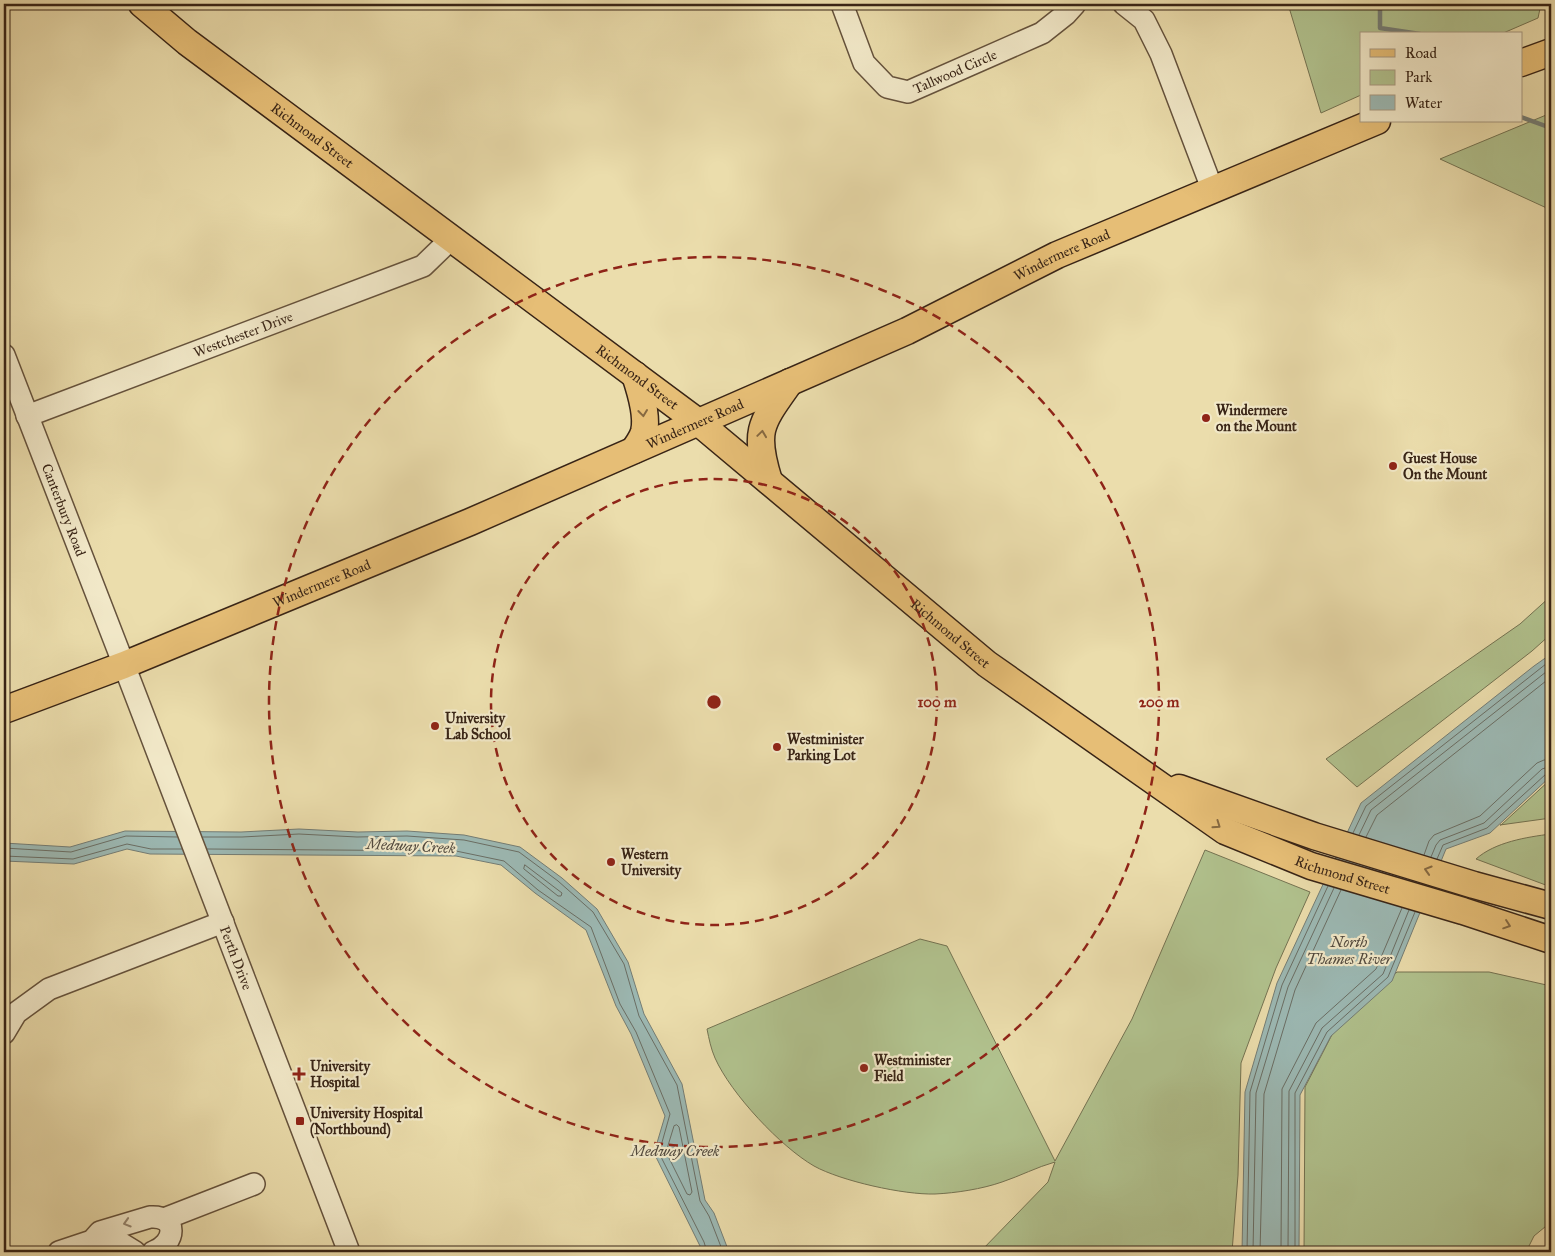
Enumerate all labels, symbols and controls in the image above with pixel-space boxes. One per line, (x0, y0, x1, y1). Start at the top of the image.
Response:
legend (1360, 32, 1522, 122)
text: Road (1405, 44, 1437, 62)
street label: Tallwood Circle (910, 45, 999, 97)
text: Park (1405, 68, 1432, 86)
text: Water (1405, 94, 1442, 112)
street label: Richmond Street (268, 99, 357, 171)
street label: Windermere Road (1011, 225, 1112, 284)
street label: Westchester Drive (191, 308, 295, 361)
street label: Richmond Street (593, 341, 682, 413)
street label: Windermere Road (644, 395, 746, 452)
place label: Windermere on the Mount (1216, 402, 1297, 435)
one-way arrow (637, 409, 648, 417)
marker: Windermere on the Mount (1200, 412, 1212, 424)
one-way arrow (756, 429, 767, 437)
place label: Guest House On the Mount (1403, 450, 1487, 483)
marker: Guest House On the Mount (1387, 460, 1399, 472)
street label: Canterbury Road (38, 461, 90, 559)
street label: Windermere Road (270, 556, 373, 611)
street label: Richmond Street (907, 595, 994, 672)
centre of rings (705, 693, 723, 711)
text: 100 m (917, 693, 957, 711)
text: 200 m (1139, 693, 1180, 711)
place label: University Lab School (445, 710, 512, 743)
marker: University Lab School (429, 720, 441, 732)
place label: Westminister Parking Lot (787, 731, 865, 765)
marker: Westminister Parking Lot (771, 741, 783, 753)
one-way arrow (1211, 819, 1220, 828)
water label: Medway Creek (364, 835, 456, 857)
place label: Western University (621, 846, 682, 880)
street label: Richmond Street (1292, 852, 1392, 897)
marker: Western University (605, 856, 617, 868)
one-way arrow (1424, 866, 1432, 876)
one-way arrow (1503, 920, 1511, 930)
street label: Perth Drive (216, 924, 256, 992)
water label: North Thames River (1306, 933, 1393, 968)
place label: Westminister Field (874, 1052, 952, 1085)
place label: University Hospital (310, 1058, 371, 1092)
marker: Westminister Field (858, 1062, 870, 1074)
marker: University Hospital (292, 1067, 306, 1081)
place label: University Hospital (Northbound) (310, 1105, 424, 1139)
marker: University Hospital (Northbound) (294, 1115, 306, 1127)
water label: Medway Creek (628, 1142, 720, 1160)
one-way arrow (123, 1218, 132, 1228)

